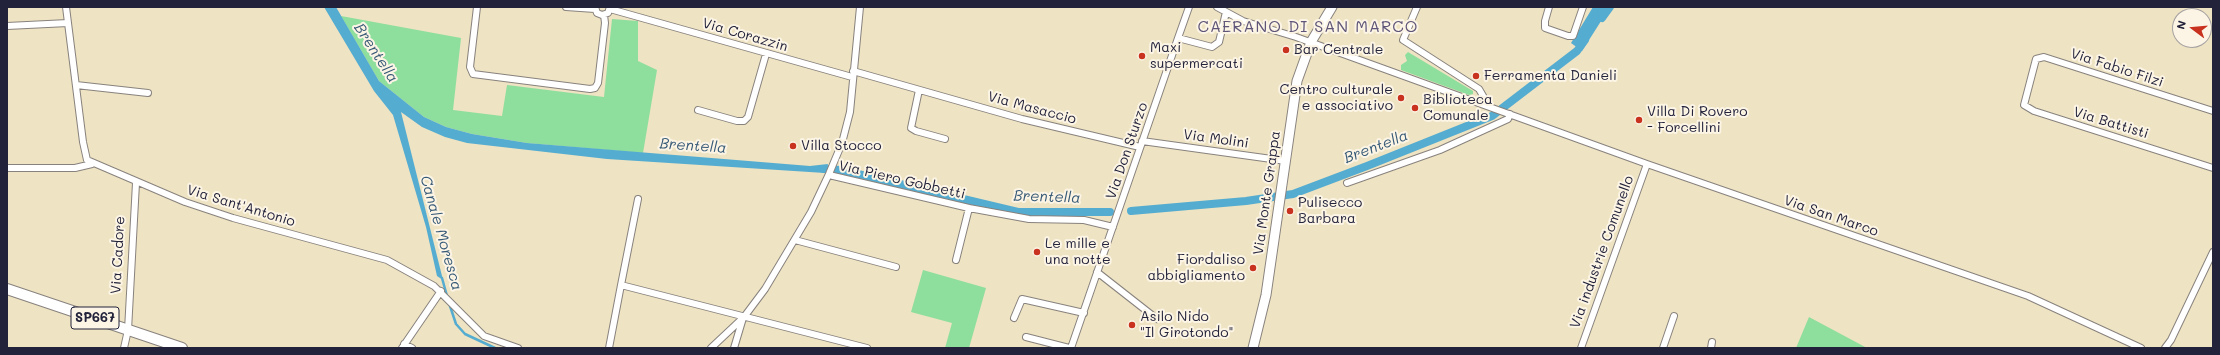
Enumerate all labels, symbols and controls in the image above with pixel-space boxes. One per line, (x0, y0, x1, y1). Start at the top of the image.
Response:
north arrow (2172, 8, 2212, 48)
street label: Via Corazzin (700, 15, 790, 55)
district label: CAERANO DI SAN MARCO (1198, 17, 1418, 37)
text: N (2173, 19, 2189, 31)
water label: Brentella (350, 20, 402, 86)
place label: Maxi supermercati (1150, 40, 1243, 72)
place label: Bar Centrale (1294, 42, 1383, 58)
marker: Bar Centrale (1281, 45, 1291, 55)
street label: Via Fabio Filzi (2068, 45, 2166, 91)
marker: Maxi supermercati (1137, 51, 1147, 61)
place label: Ferramenta Danieli (1484, 68, 1617, 84)
marker: Ferramenta Danieli (1471, 71, 1481, 81)
place label: Centro culturale e associativo (1279, 82, 1393, 114)
street label: Via Masaccio (986, 88, 1078, 128)
place label: Biblioteca Comunale (1423, 92, 1493, 124)
marker: Centro culturale e associativo (1396, 93, 1406, 103)
street label: Via Don Sturzo (1103, 100, 1151, 202)
marker: Biblioteca Comunale (1410, 103, 1420, 113)
place label: Villa Di Rovero - Forcellini (1647, 104, 1748, 136)
street label: Via Battisti (2071, 104, 2151, 142)
marker: Villa Di Rovero - Forcellini (1634, 115, 1644, 125)
street label: Via Molini (1182, 126, 1250, 152)
water label: Brentella (1341, 127, 1411, 167)
street label: Via Monte Grappa (1250, 130, 1284, 256)
water label: Brentella (659, 135, 727, 157)
place label: Villa Stocco (801, 138, 882, 154)
marker: Villa Stocco (788, 141, 798, 151)
street label: Via Piero Gobbetti (837, 157, 967, 203)
water label: Canale Moresca (416, 173, 466, 293)
street label: Via industrie Comunello (1567, 173, 1637, 331)
street label: Via Sant'Antonio (185, 182, 297, 230)
water label: Brentella (1013, 187, 1081, 207)
street label: Via San Marco (1782, 192, 1880, 240)
place label: Pulisecco Barbara (1298, 195, 1362, 228)
marker: Pulisecco Barbara (1285, 206, 1295, 216)
street label: Via Cadore (108, 216, 128, 294)
place label: Le mille e una notte (1045, 236, 1111, 268)
marker: Le mille e una notte (1032, 247, 1042, 257)
place label: Fiordaliso abbigliamento (1147, 252, 1245, 284)
marker: Fiordaliso abbigliamento (1248, 263, 1258, 273)
road number: SP667 (71, 307, 119, 329)
place label: Asilo Nido "Il Girotondo" (1140, 309, 1233, 342)
marker: Asilo Nido "Il Girotondo" (1127, 320, 1137, 330)

